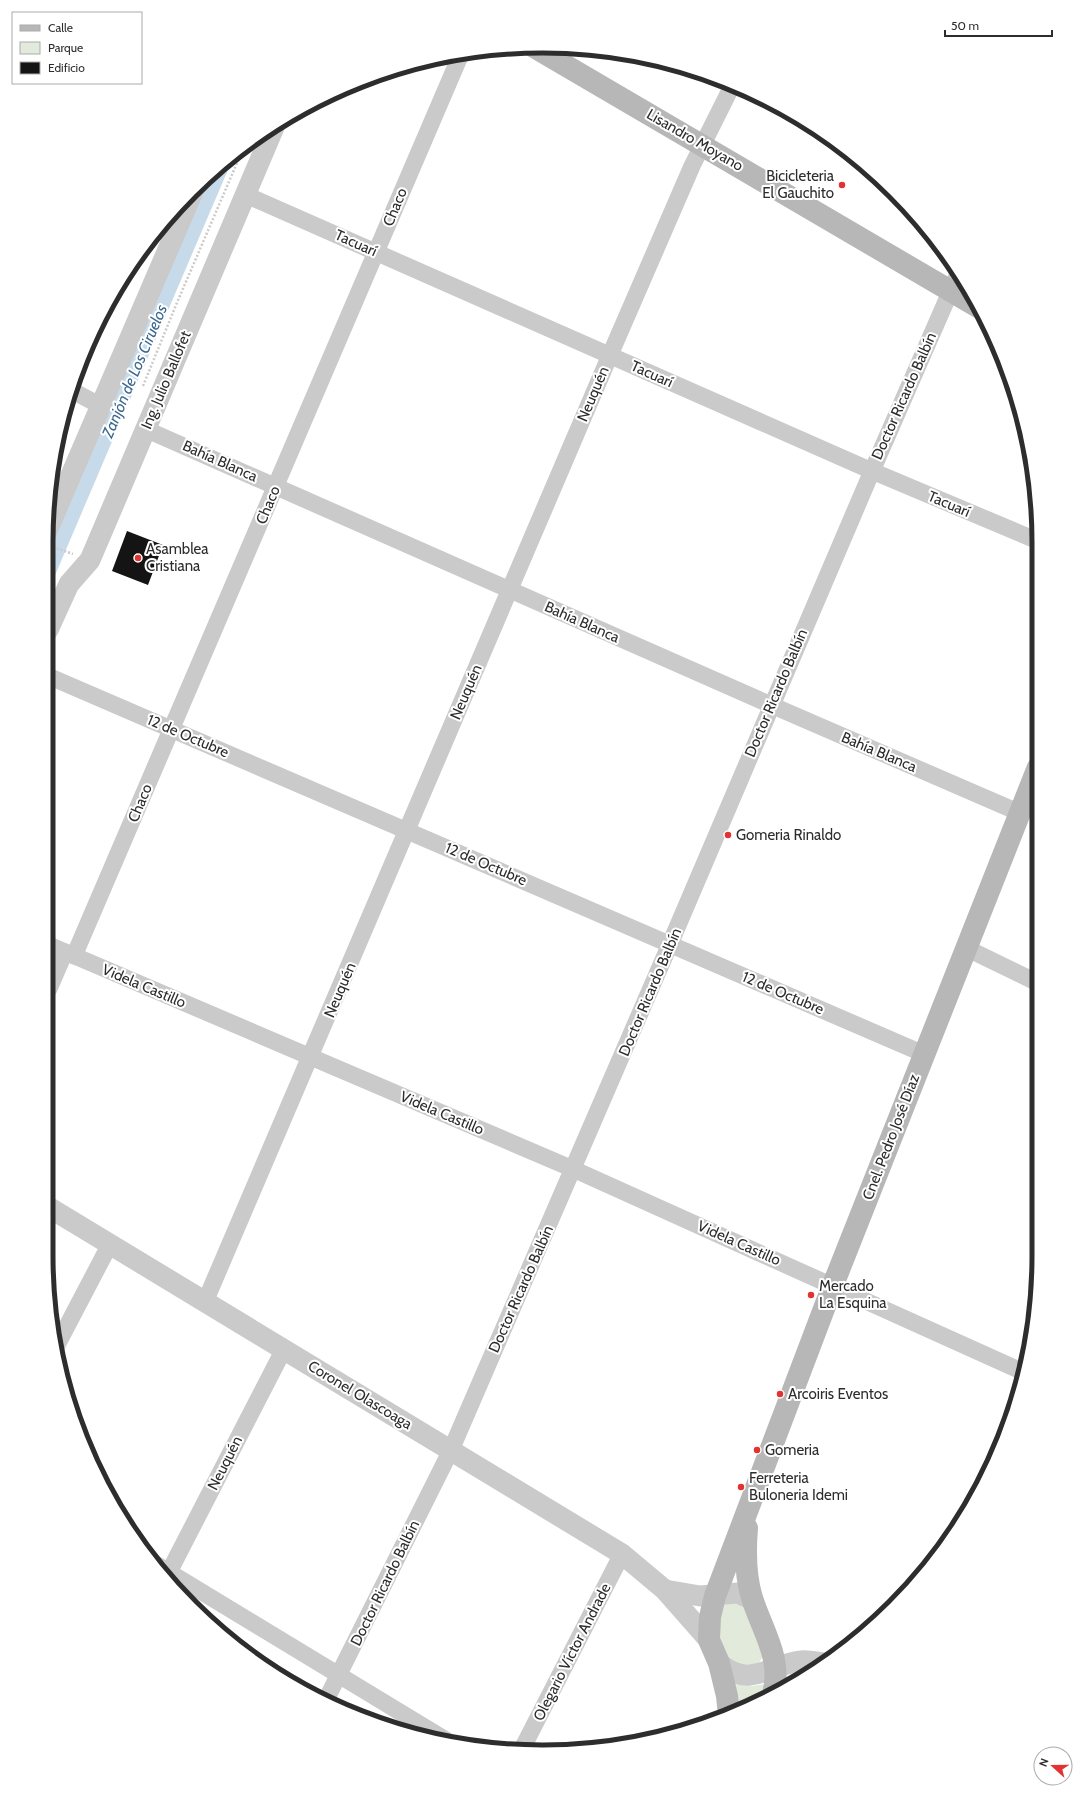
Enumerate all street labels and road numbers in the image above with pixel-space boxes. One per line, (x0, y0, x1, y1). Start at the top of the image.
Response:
street label: Lisandro Moyano (644, 105, 746, 175)
street label: Chaco (379, 185, 411, 229)
street label: Tacuarí (332, 226, 380, 260)
street label: Ing. Julio Ballofet (137, 328, 195, 432)
street label: Doctor Ricardo Balbín (868, 330, 940, 462)
street label: Tacuarí (628, 357, 676, 391)
street label: Neuquén (573, 364, 613, 424)
street label: Bahía Blanca (180, 436, 261, 486)
street label: Chaco (252, 483, 284, 527)
street label: Tacuarí (925, 487, 973, 521)
street label: Bahía Blanca (542, 597, 623, 647)
street label: Doctor Ricardo Balbín (741, 626, 811, 760)
street label: Neuquén (446, 662, 486, 722)
street label: 12 de Octubre (144, 711, 232, 761)
street label: Bahía Blanca (839, 728, 920, 776)
street label: Chaco (124, 781, 156, 825)
street label: 12 de Octubre (442, 839, 530, 889)
street label: Doctor Ricardo Balbín (615, 925, 685, 1059)
street label: Videla Castillo (99, 960, 189, 1012)
street label: Neuquén (320, 960, 360, 1020)
street label: 12 de Octubre (739, 968, 827, 1018)
street label: Cnel. Pedro José Díaz (859, 1072, 923, 1202)
street label: Videla Castillo (397, 1087, 487, 1139)
street label: Videla Castillo (695, 1217, 783, 1269)
street label: Doctor Ricardo Balbín (485, 1223, 557, 1355)
street label: Coronel Olascoaga (305, 1357, 416, 1434)
street label: Neuquén (204, 1433, 246, 1493)
street label: Doctor Ricardo Balbín (347, 1517, 423, 1649)
street label: Olegario Víctor Andrade (530, 1580, 615, 1724)

